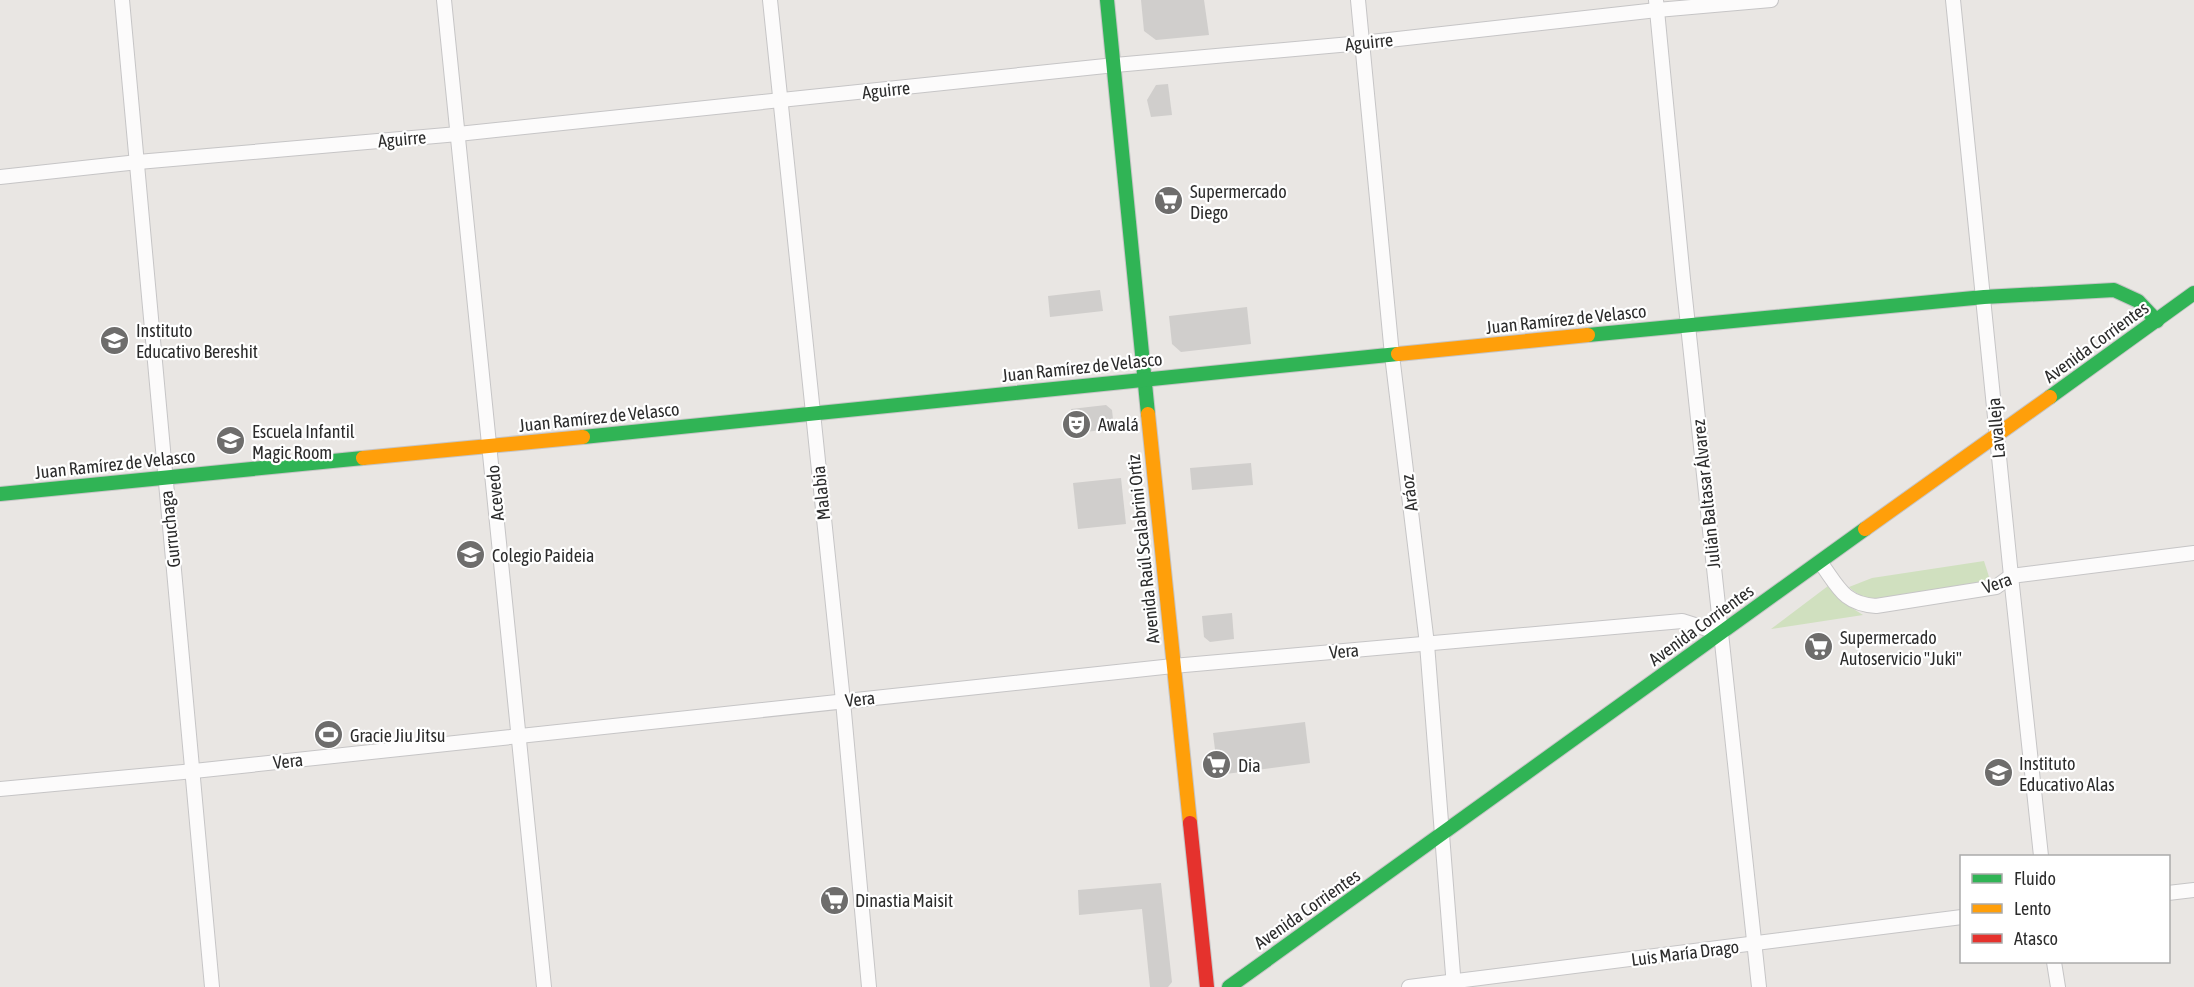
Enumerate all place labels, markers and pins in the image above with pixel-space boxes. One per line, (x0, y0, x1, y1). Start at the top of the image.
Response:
place label: Supermercado Diego (1190, 181, 1287, 223)
supermarket icon: Supermercado Diego (1153, 185, 1185, 217)
place label: Instituto Educativo Bereshit (136, 320, 258, 362)
school or university icon: Instituto Educativo Bereshit (99, 324, 131, 356)
theatre icon: Awalá (1061, 408, 1093, 440)
place label: Awalá (1098, 414, 1139, 435)
place label: Escuela Infantil Magic Room (252, 421, 355, 463)
school or university icon: Escuela Infantil Magic Room (215, 425, 247, 457)
school or university icon: Colegio Paideia (455, 539, 487, 571)
place label: Colegio Paideia (492, 545, 594, 566)
place label: Supermercado Autoservicio "Juki" (1840, 627, 1962, 669)
supermarket icon: Supermercado Autoservicio "Juki" (1803, 631, 1835, 663)
sports icon: Gracie Jiu Jitsu (313, 719, 345, 751)
place label: Gracie Jiu Jitsu (350, 725, 446, 746)
supermarket icon: Dia (1201, 749, 1233, 781)
place label: Instituto Educativo Alas (2019, 753, 2115, 795)
place label: Dia (1238, 755, 1261, 776)
school or university icon: Instituto Educativo Alas (1982, 757, 2014, 789)
supermarket icon: Dinastia Maisit (818, 884, 850, 916)
place label: Dinastia Maisit (855, 890, 953, 911)

